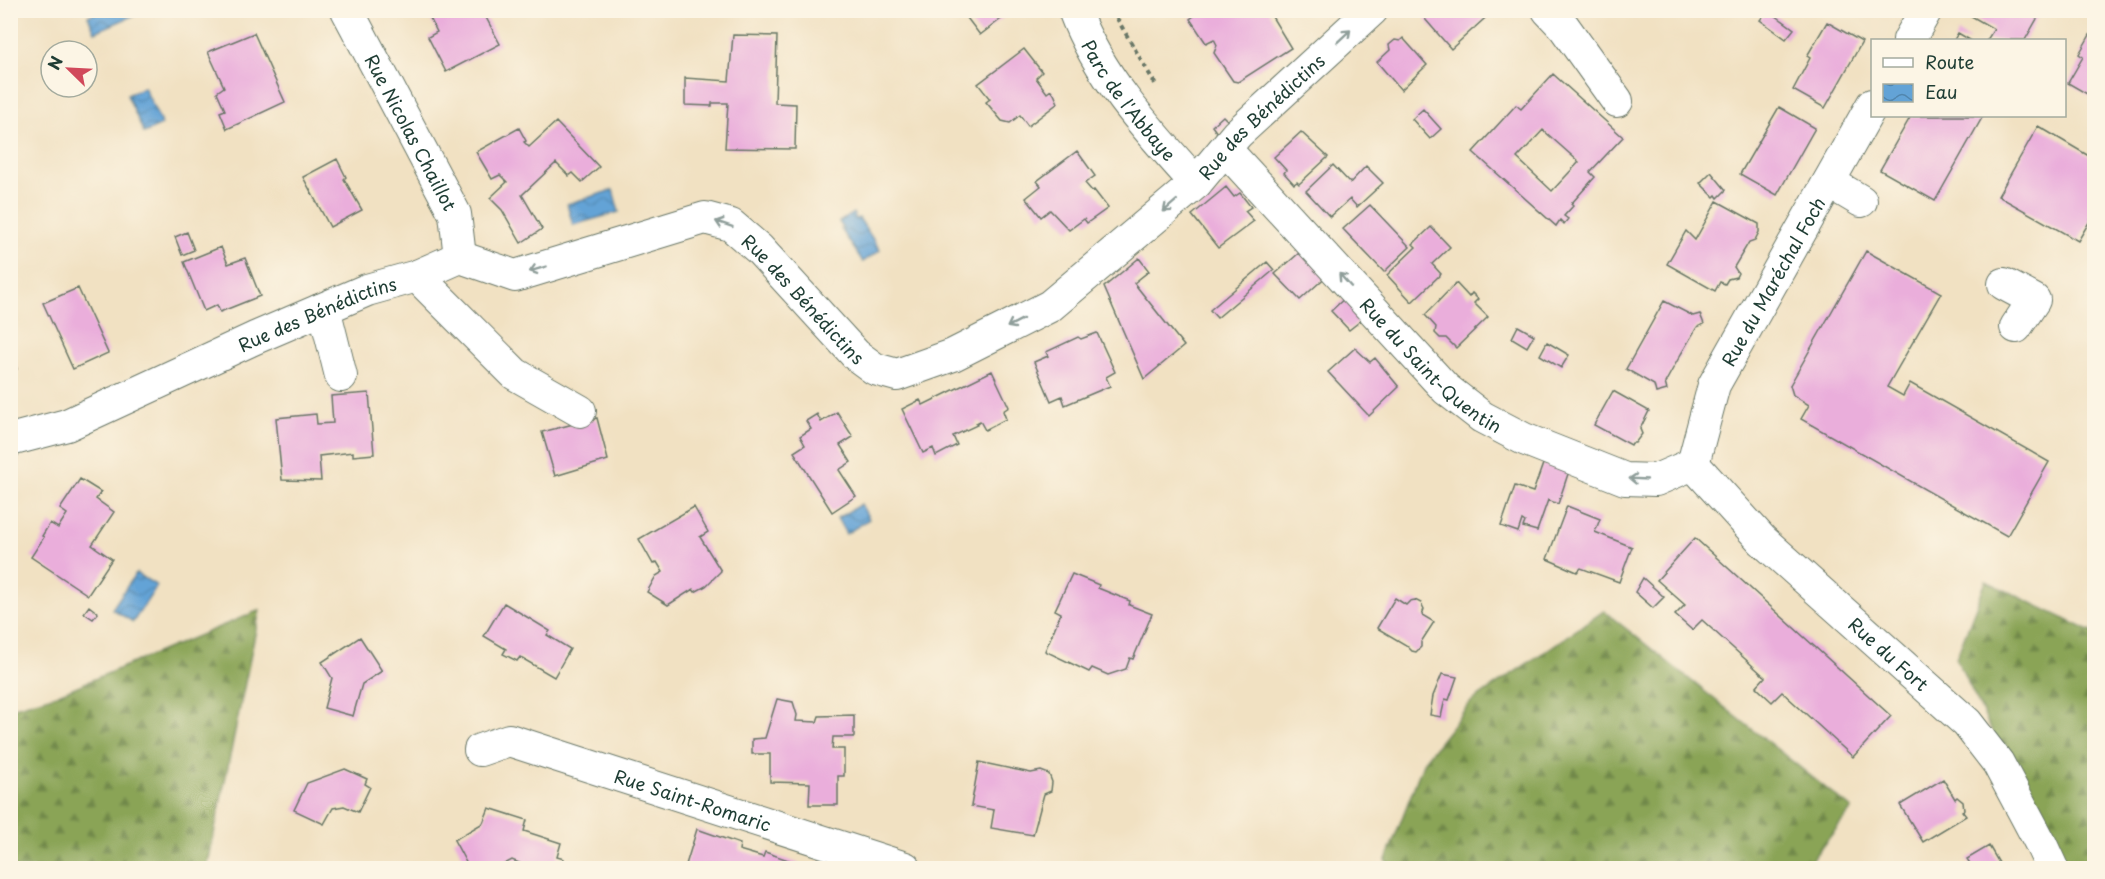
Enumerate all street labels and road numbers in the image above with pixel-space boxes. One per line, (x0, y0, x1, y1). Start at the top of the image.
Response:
street label: Parc de l'Abbaye (1076, 35, 1183, 166)
street label: Rue des Bénédictins (1191, 47, 1330, 185)
street label: Rue Nicolas Chaillot (359, 49, 464, 215)
street label: Rue du Maréchal Foch (1714, 191, 1831, 371)
street label: Rue des Bénédictins (736, 227, 870, 370)
street label: Rue des Bénédictins (233, 269, 399, 358)
street label: Rue du Saint-Quentin (1355, 291, 1507, 439)
street label: Rue du Fort (1843, 610, 1935, 697)
street label: Rue Saint-Romaric (611, 761, 775, 837)

